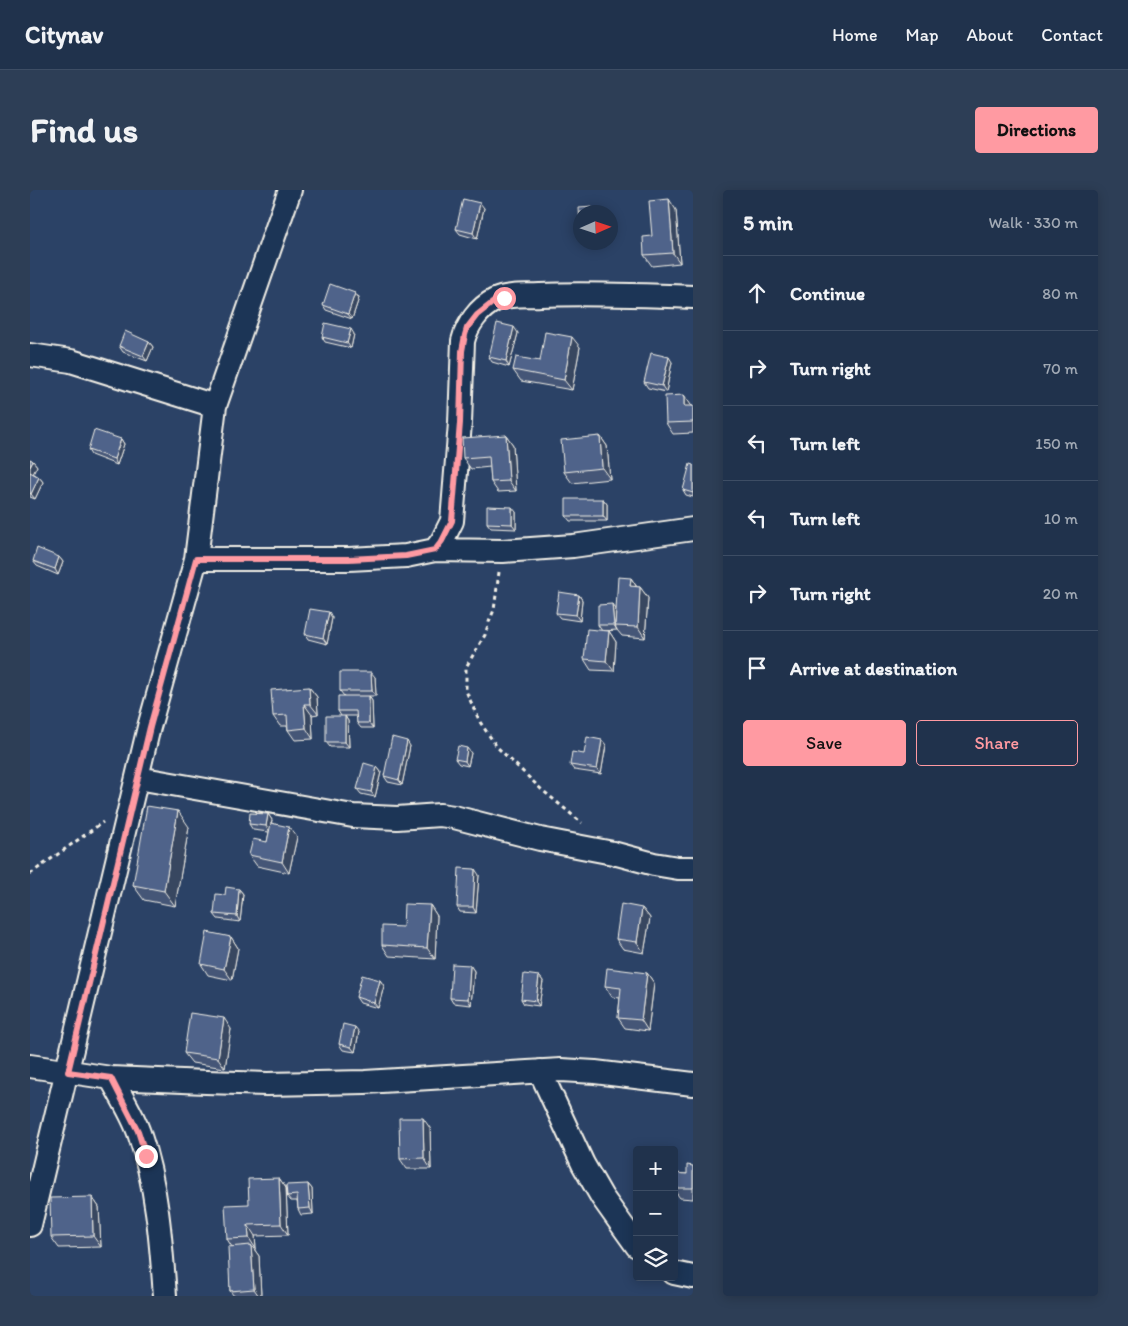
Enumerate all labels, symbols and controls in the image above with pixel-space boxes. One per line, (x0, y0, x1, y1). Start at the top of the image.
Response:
text: Citynav (25, 20, 103, 49)
text: Home (832, 24, 878, 46)
text: Map (906, 24, 939, 46)
text: About (967, 24, 1013, 46)
text: Contact (1041, 24, 1103, 46)
button: Directions (975, 107, 1098, 153)
text: Find us (30, 109, 138, 151)
north arrow (573, 205, 618, 250)
text: 5 min (743, 210, 793, 235)
text: Walk · 330 m (988, 213, 1078, 232)
icon: ahead (743, 279, 771, 307)
text: Continue (790, 282, 865, 305)
text: 80 m (1042, 284, 1078, 303)
route start (493, 287, 516, 310)
icon: right (743, 354, 771, 382)
text: Turn right (790, 357, 871, 380)
text: 70 m (1043, 359, 1078, 378)
icon: left (743, 429, 771, 457)
text: Turn left (790, 432, 860, 455)
text: 150 m (1035, 434, 1078, 453)
icon: left (743, 504, 771, 532)
text: Turn left (790, 507, 860, 530)
text: 10 m (1044, 509, 1078, 528)
icon: right (743, 579, 771, 607)
text: Turn right (790, 582, 871, 605)
text: 20 m (1043, 584, 1078, 603)
icon: arrive (743, 654, 771, 682)
text: Arrive at destination (790, 657, 957, 680)
button: Save (743, 720, 906, 766)
button: Share (916, 720, 1078, 766)
route end (135, 1145, 158, 1168)
map controls (633, 1146, 678, 1281)
button: + (633, 1146, 678, 1191)
button: − (633, 1191, 678, 1236)
button: layers (633, 1236, 678, 1281)

